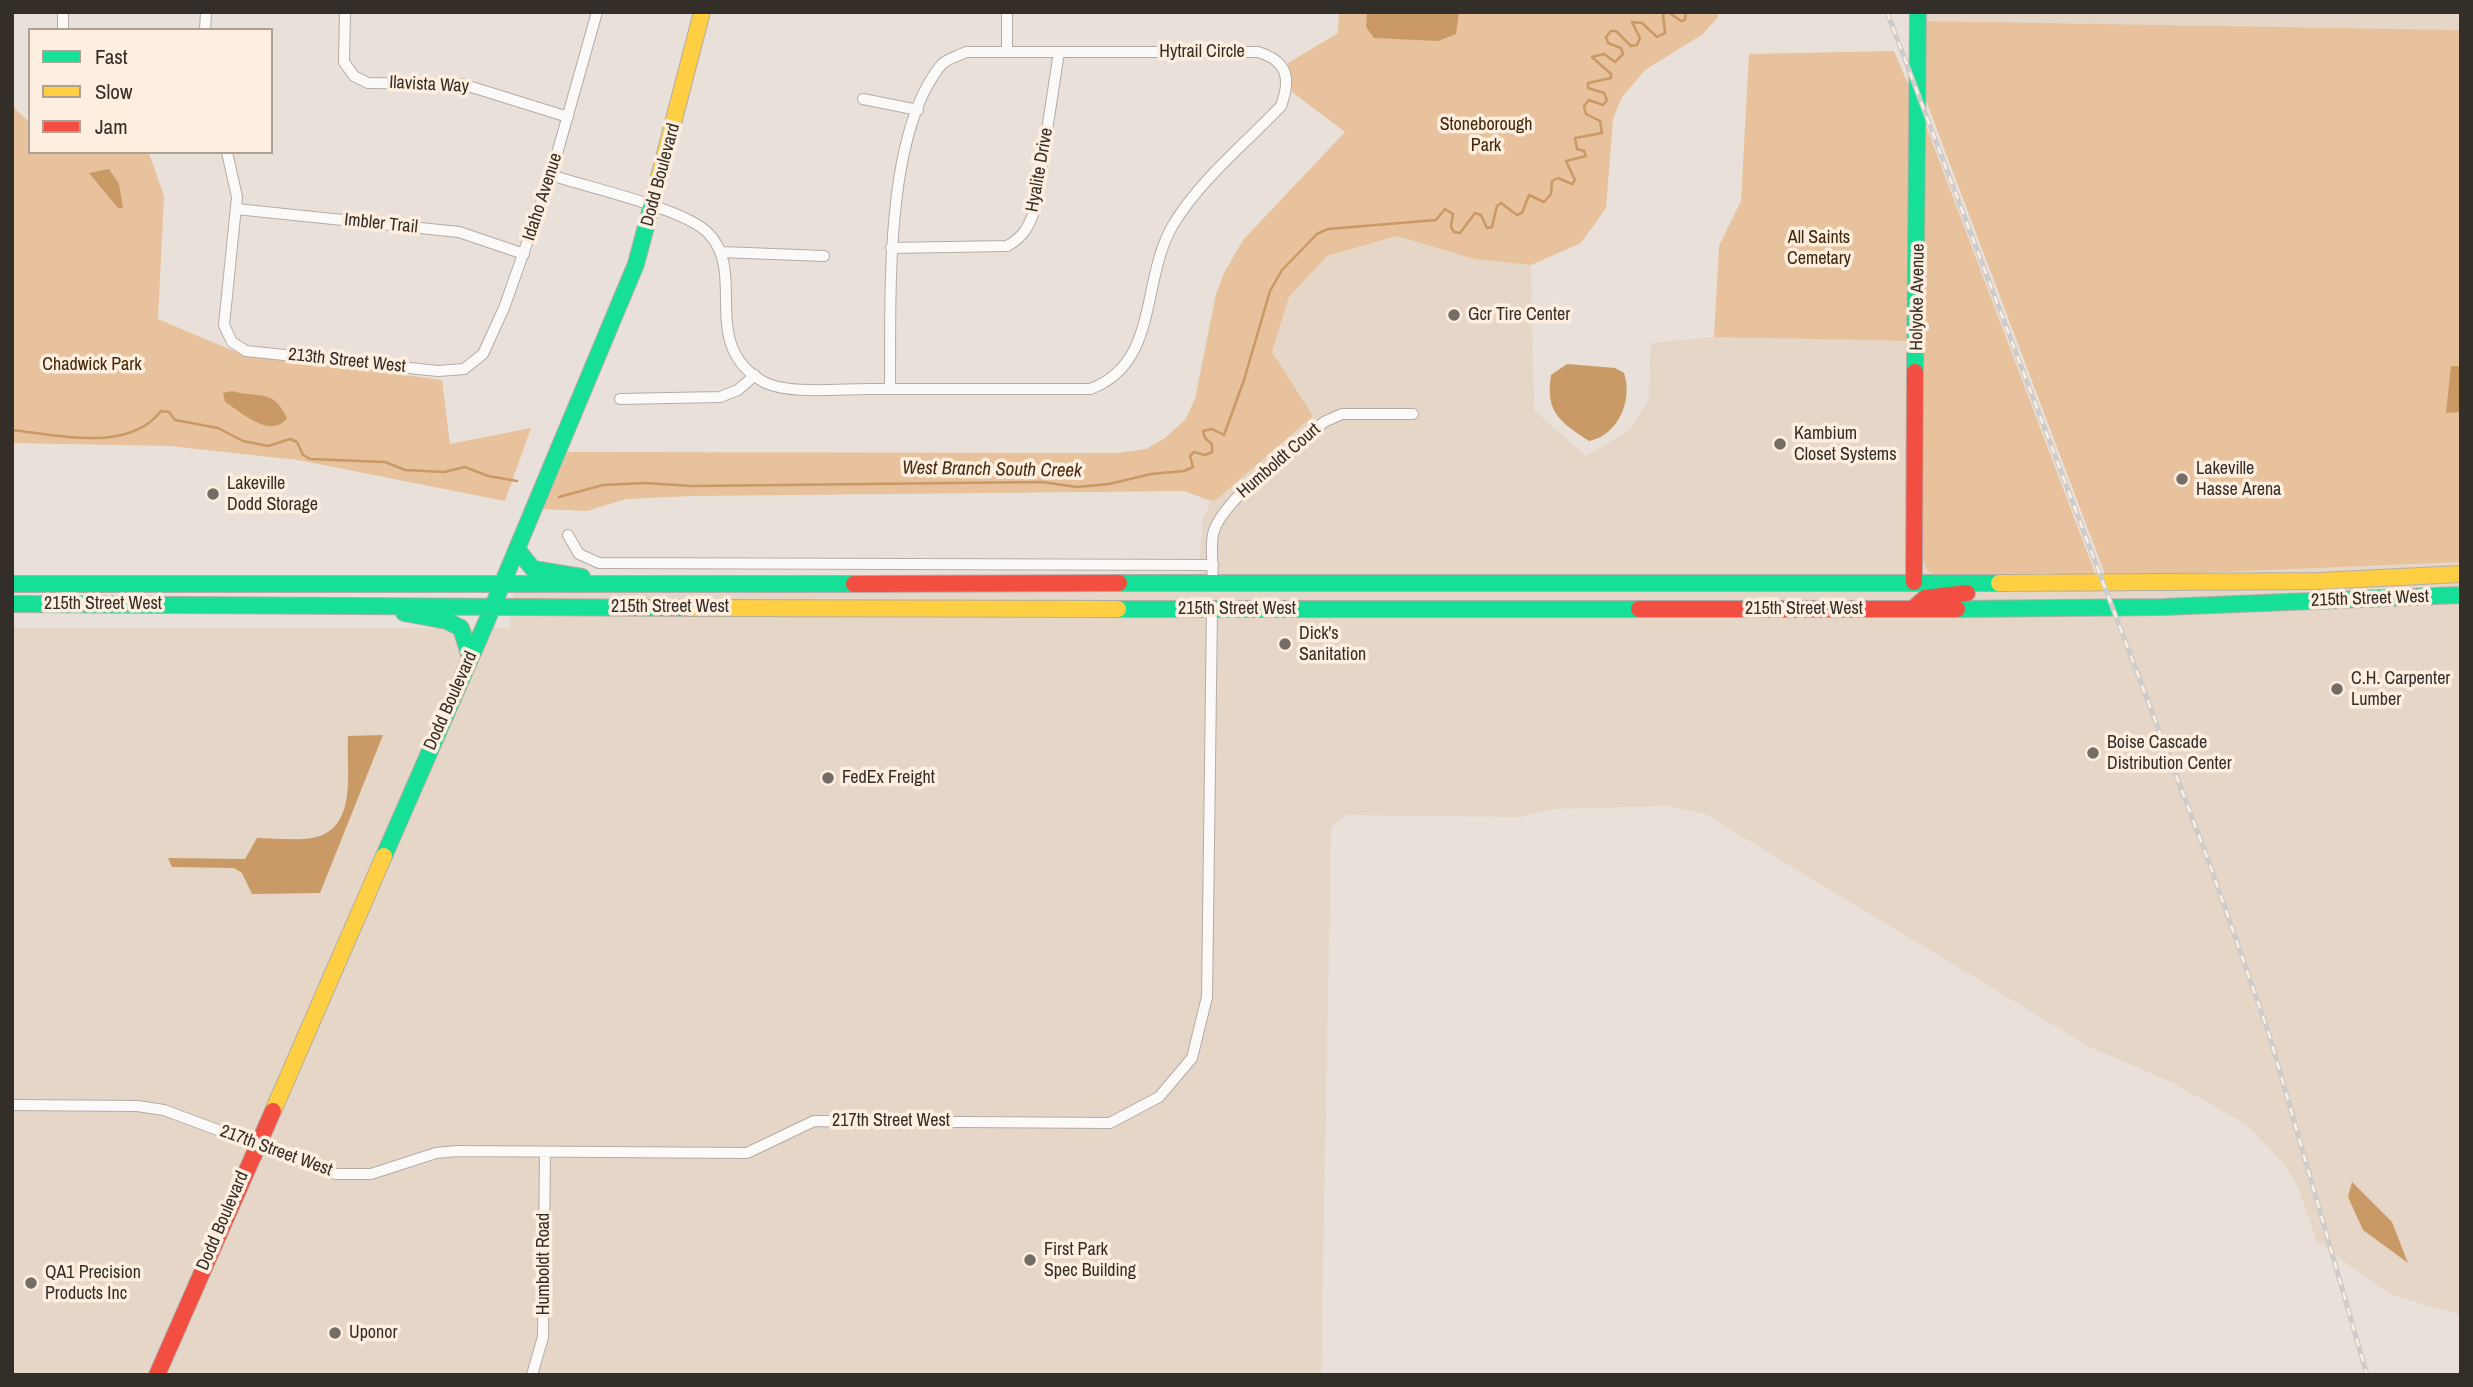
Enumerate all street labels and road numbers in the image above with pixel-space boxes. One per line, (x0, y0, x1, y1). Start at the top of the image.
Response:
street label: Hytrail Circle (1159, 41, 1245, 63)
street label: Ilavista Way (389, 72, 469, 98)
street label: Dodd Boulevard (637, 121, 685, 229)
street label: Hyalite Drive (1022, 126, 1058, 214)
street label: Idaho Avenue (519, 150, 567, 244)
street label: Imbler Trail (343, 209, 419, 239)
street label: Holyoke Avenue (1906, 243, 1930, 351)
street label: 213th Street West (287, 344, 407, 378)
street label: Humboldt Court (1233, 419, 1325, 503)
street label: 215th Street West (2311, 586, 2429, 612)
street label: 215th Street West (44, 593, 162, 615)
street label: 215th Street West (611, 596, 729, 618)
street label: 215th Street West (1178, 598, 1296, 620)
street label: 215th Street West (1745, 598, 1863, 620)
street label: Dodd Boulevard (420, 648, 482, 754)
street label: 217th Street West (832, 1110, 950, 1132)
street label: 217th Street West (217, 1121, 335, 1181)
street label: Dodd Boulevard (192, 1168, 254, 1274)
street label: Humboldt Road (533, 1213, 555, 1315)

